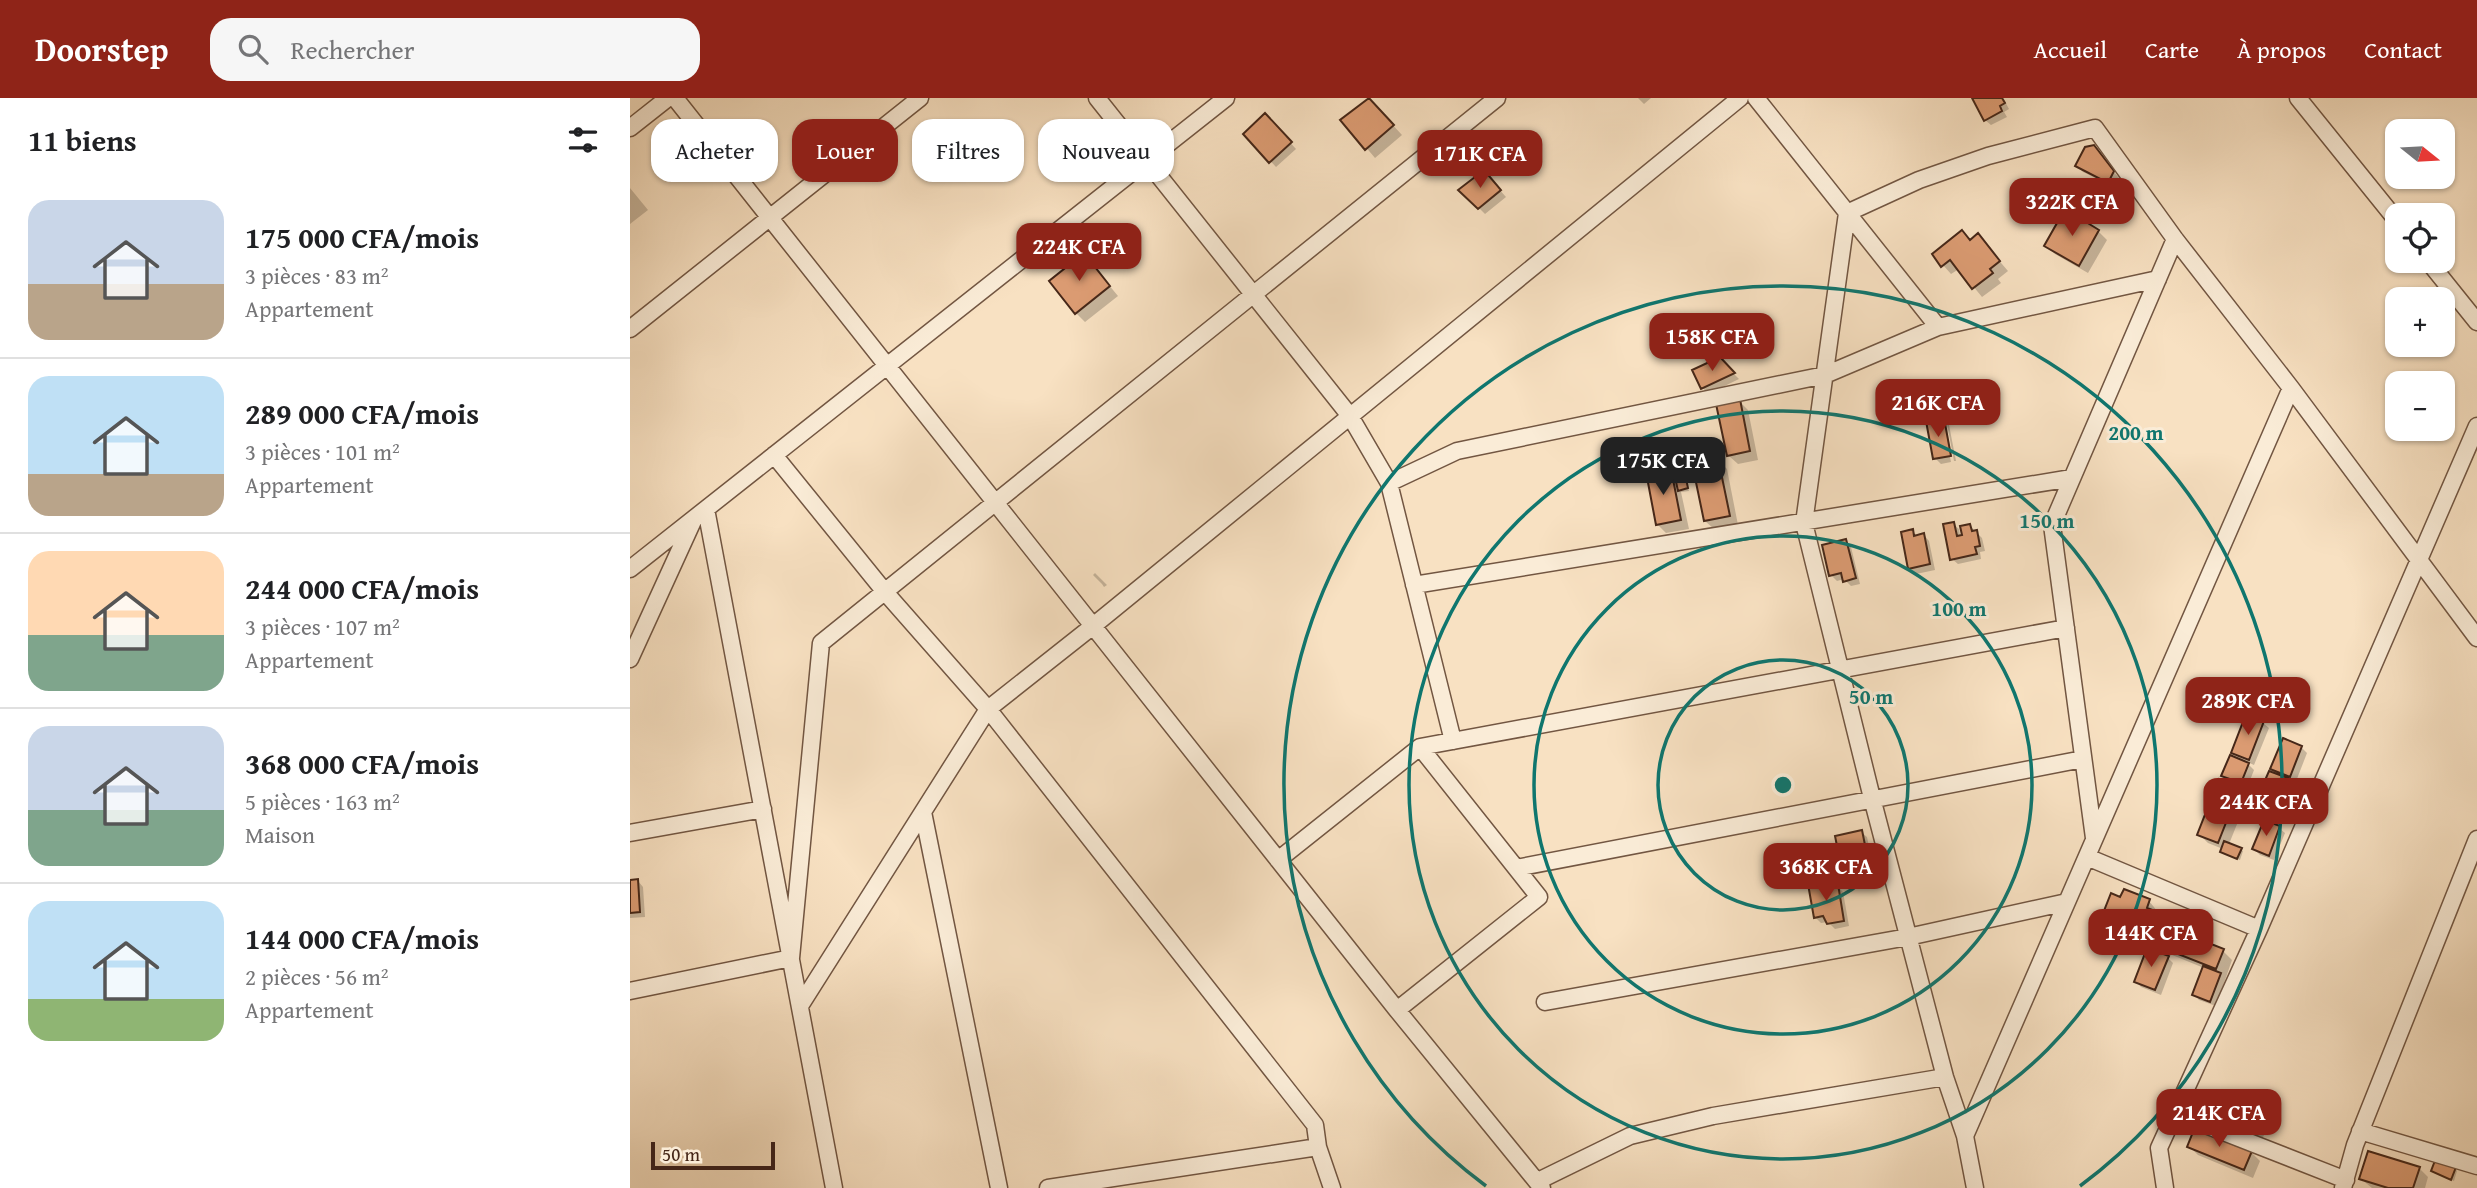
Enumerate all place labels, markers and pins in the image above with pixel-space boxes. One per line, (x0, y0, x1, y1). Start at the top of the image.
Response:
pin: 171K CFA (1408, 130, 1552, 190)
pin: 322K CFA (2000, 178, 2144, 238)
pin: 224K CFA (1007, 223, 1151, 283)
pin: 158K CFA (1640, 314, 1784, 373)
pin: 216K CFA (1866, 380, 2010, 439)
pin: 175K CFA (1591, 438, 1735, 497)
pin: 289K CFA (2176, 678, 2320, 737)
centre of rings (1771, 773, 1795, 797)
pin: 244K CFA (2194, 778, 2338, 838)
pin: 368K CFA (1754, 844, 1898, 903)
pin: 144K CFA (2079, 910, 2223, 969)
pin: 214K CFA (2147, 1090, 2291, 1149)

